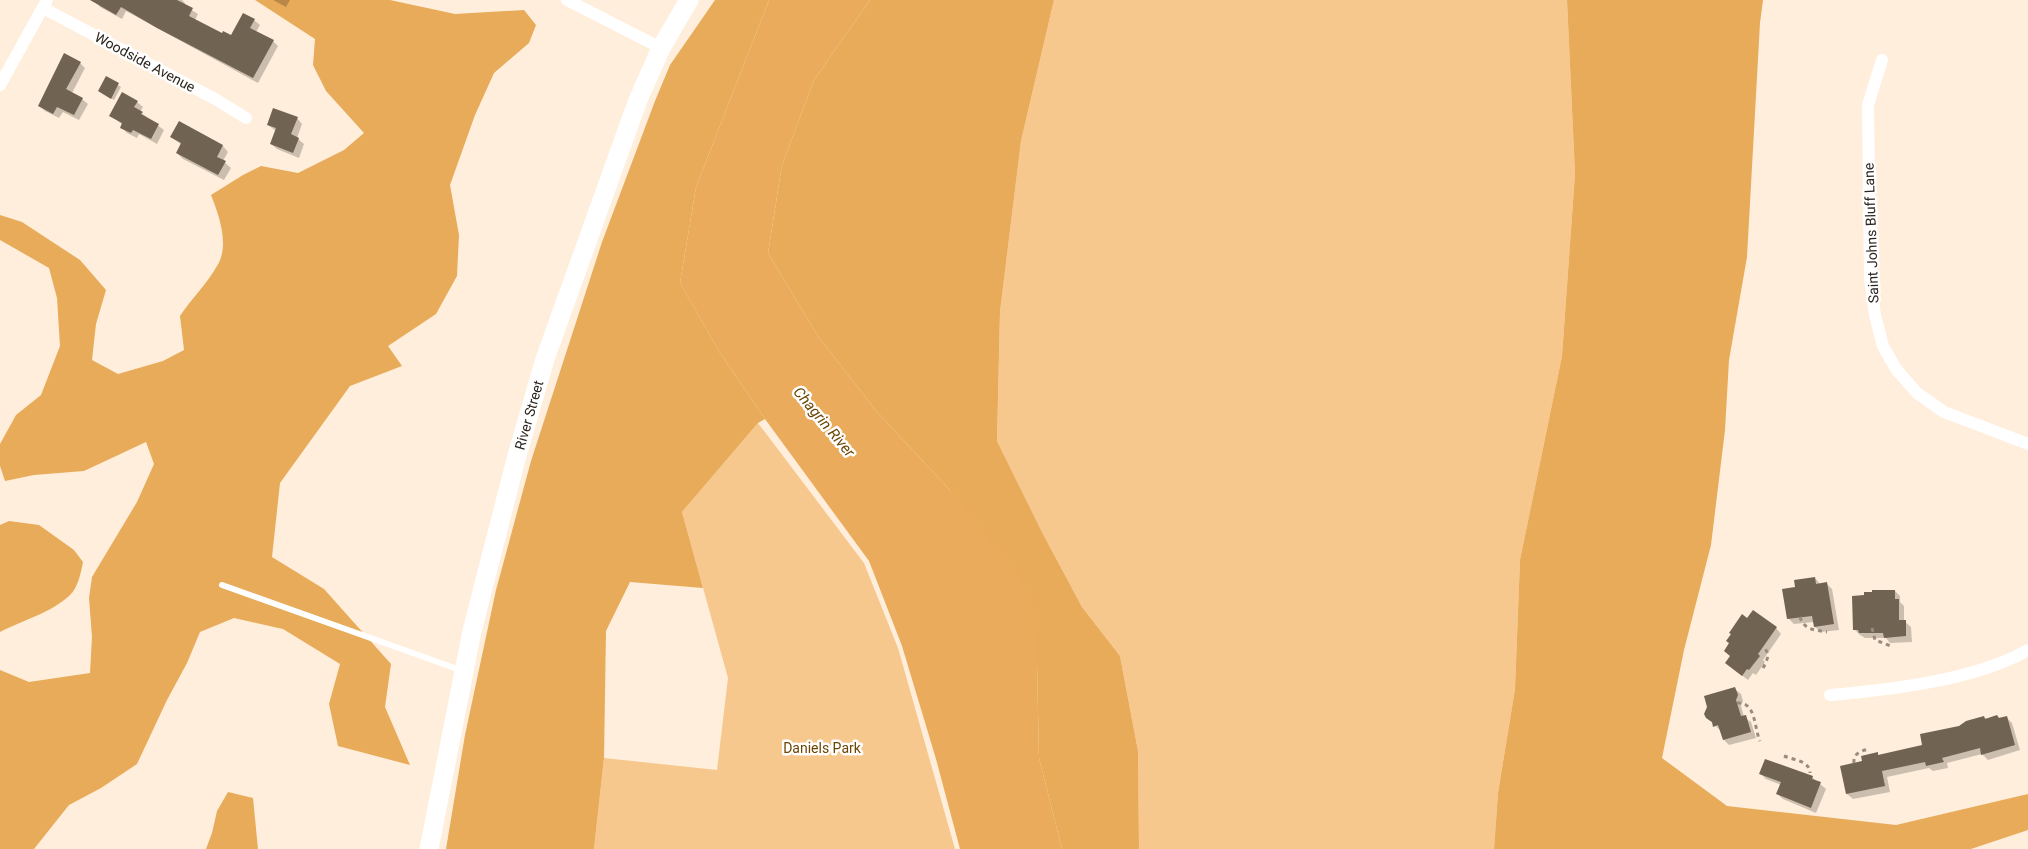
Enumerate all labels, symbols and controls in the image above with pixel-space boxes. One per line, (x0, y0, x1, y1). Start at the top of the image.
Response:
street label: Woodside Avenue (92, 29, 198, 95)
street label: Saint Johns Bluff Lane (1861, 163, 1881, 303)
street label: River Street (511, 378, 547, 451)
water label: Chagrin River (790, 383, 859, 461)
park label: Daniels Park (783, 740, 862, 756)

